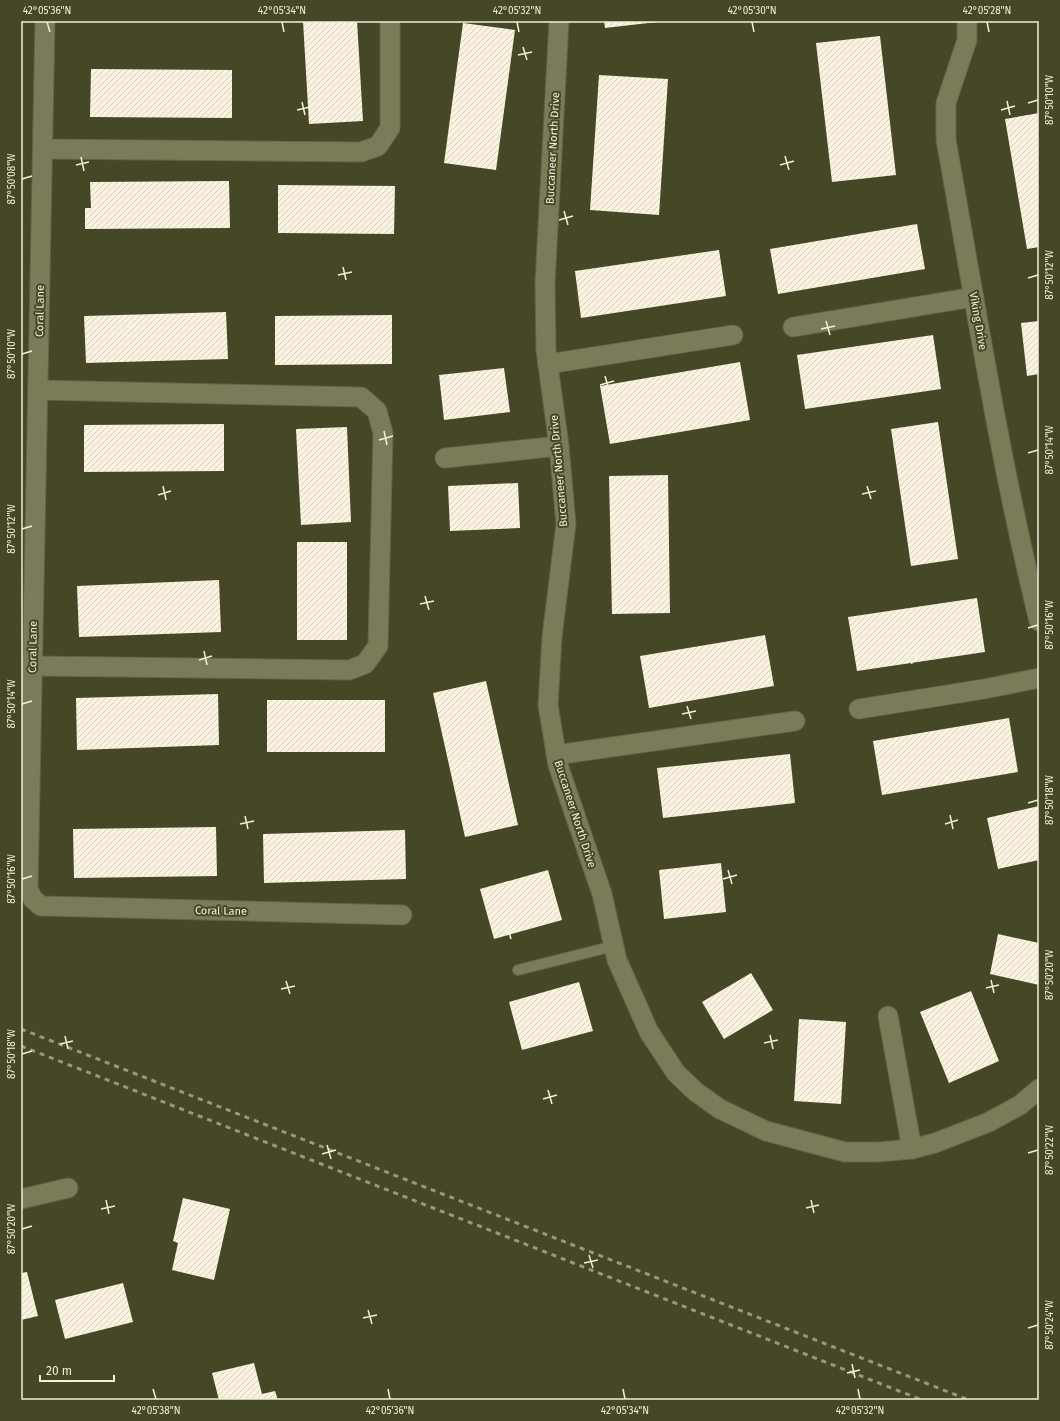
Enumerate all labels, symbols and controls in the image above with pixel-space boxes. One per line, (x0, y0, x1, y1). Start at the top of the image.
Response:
text: 42°05'36"N (23, 5, 71, 17)
text: 42°05'34"N (258, 5, 306, 17)
text: 42°05'32"N (493, 5, 541, 17)
text: 42°05'30"N (727, 5, 777, 17)
text: 42°05'28"N (963, 5, 1011, 17)
text: 87°50'10"W (1044, 74, 1056, 125)
street label: Buccaneer North Drive (544, 92, 562, 204)
text: 87°50'08"W (6, 153, 18, 204)
text: 87°50'12"W (1044, 250, 1056, 300)
street label: Coral Lane (33, 285, 47, 337)
street label: Viking Drive (966, 291, 990, 351)
text: 87°50'10"W (6, 328, 18, 379)
street label: Buccaneer North Drive (548, 415, 570, 527)
text: 87°50'14"W (1044, 425, 1056, 475)
text: 87°50'12"W (6, 504, 18, 554)
text: 87°50'16"W (1044, 600, 1056, 650)
street label: Coral Lane (26, 621, 40, 673)
text: 87°50'14"W (6, 679, 18, 729)
street label: Buccaneer North Drive (551, 759, 599, 869)
text: 87°50'18"W (1044, 774, 1056, 825)
text: 87°50'16"W (6, 854, 18, 904)
street label: Coral Lane (195, 904, 247, 918)
text: 87°50'20"W (1044, 949, 1056, 1000)
text: 87°50'18"W (6, 1028, 18, 1079)
text: 87°50'22"W (1044, 1124, 1056, 1175)
text: 87°50'20"W (6, 1203, 18, 1254)
text: 87°50'24"W (1044, 1299, 1056, 1350)
scale bar (40, 1357, 114, 1383)
text: 20 m (46, 1364, 72, 1378)
text: 42°05'38"N (132, 1405, 180, 1417)
text: 42°05'36"N (366, 1405, 414, 1417)
text: 42°05'34"N (601, 1405, 649, 1417)
text: 42°05'32"N (836, 1405, 884, 1417)

